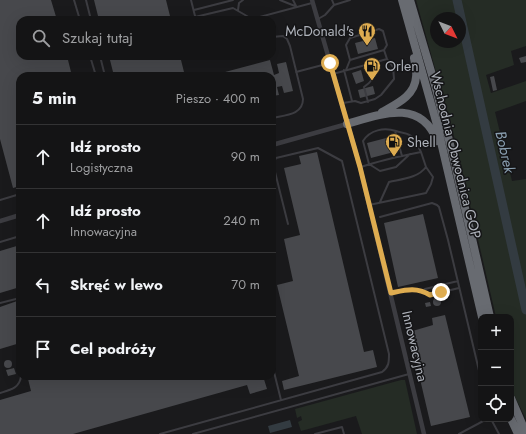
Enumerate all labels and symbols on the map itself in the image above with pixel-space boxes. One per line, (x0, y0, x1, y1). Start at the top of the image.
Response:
north arrow (430, 12, 466, 48)
place label: McDonald's (285, 21, 354, 41)
restaurant icon: McDonald's (357, 21, 377, 46)
route start (321, 54, 339, 72)
fuel station icon: Orlen (362, 56, 382, 81)
place label: Orlen (385, 56, 419, 76)
street label: Wschodnia Obwodnica GOP (426, 69, 487, 241)
water label: Bobrek (489, 129, 521, 176)
fuel station icon: Shell (384, 132, 404, 157)
place label: Shell (407, 132, 436, 152)
route end (432, 283, 450, 301)
street label: Innowacyjna (397, 309, 433, 383)

